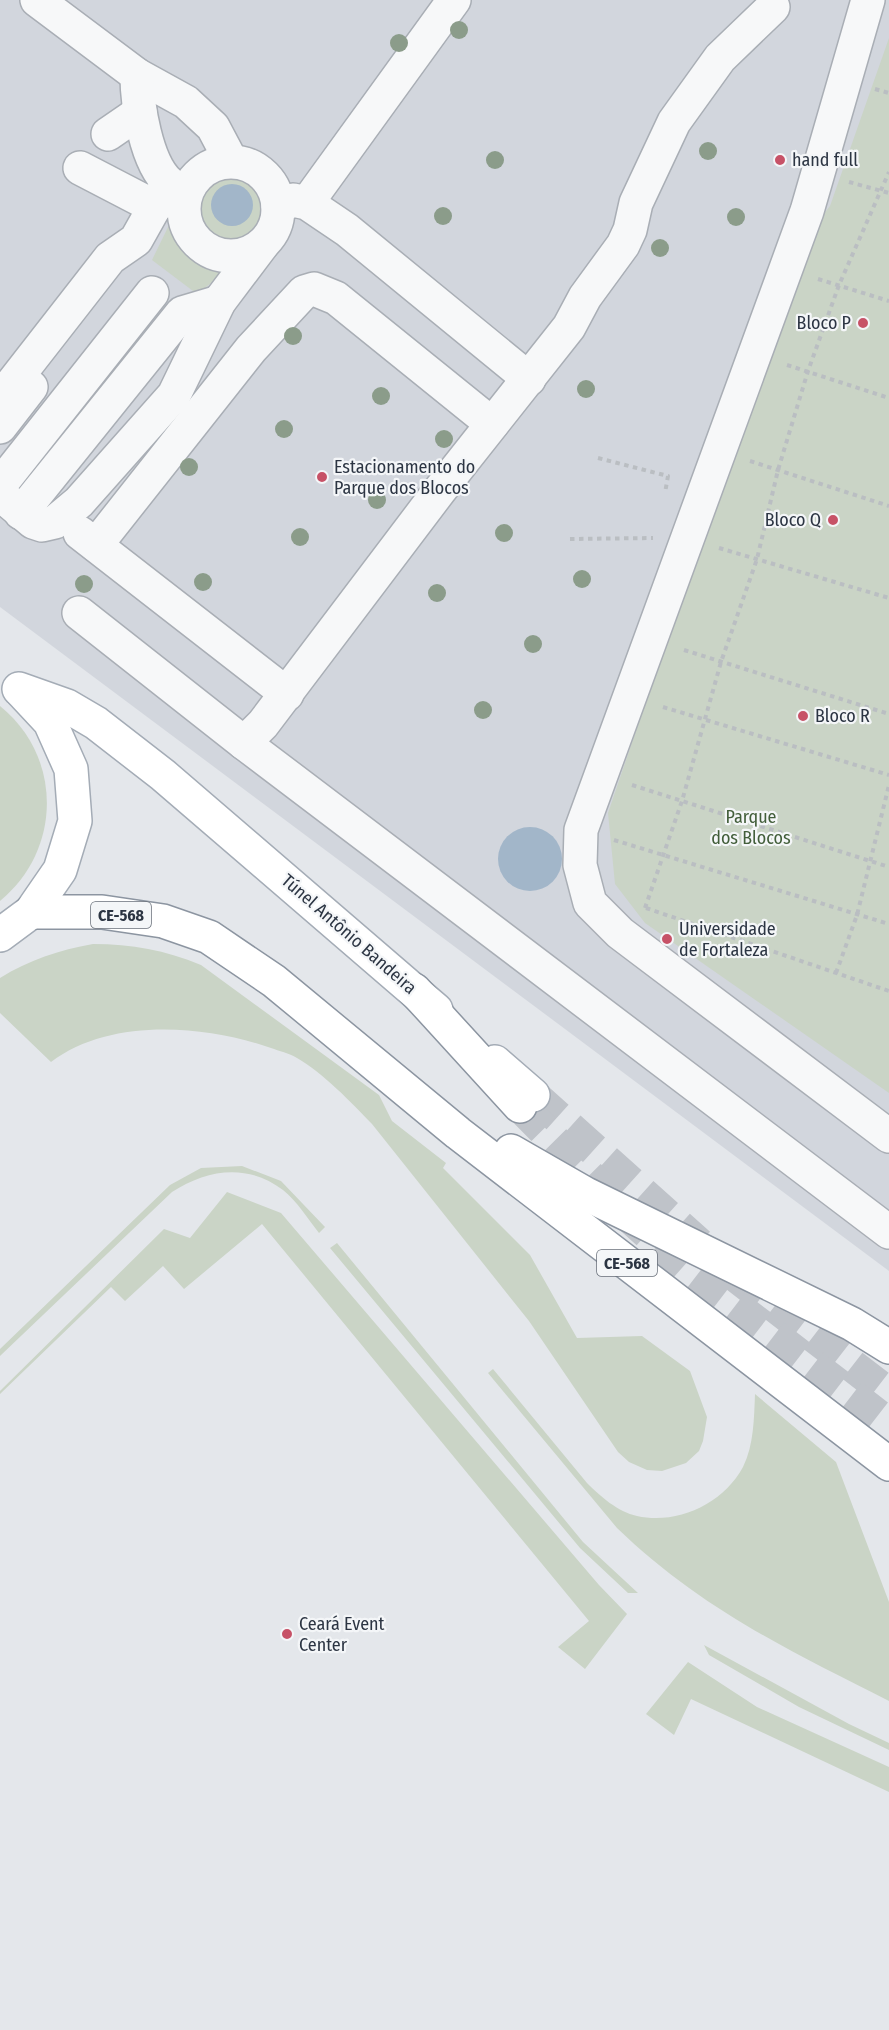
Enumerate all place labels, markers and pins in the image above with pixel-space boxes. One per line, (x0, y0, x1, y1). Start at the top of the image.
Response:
place label: hand full (792, 149, 858, 171)
marker: hand full (773, 153, 787, 167)
place label: Bloco P (797, 312, 851, 334)
marker: Bloco P (856, 316, 870, 330)
place label: Estacionamento do Parque dos Blocos (334, 456, 475, 499)
marker: Estacionamento do Parque dos Blocos (315, 470, 329, 484)
place label: Bloco Q (765, 509, 821, 531)
marker: Bloco Q (826, 513, 840, 527)
place label: Bloco R (815, 705, 870, 727)
marker: Bloco R (796, 709, 810, 723)
place label: Universidade de Fortaleza (679, 918, 776, 961)
marker: Universidade de Fortaleza (660, 932, 674, 946)
place label: Ceará Event Center (299, 1613, 385, 1656)
marker: Ceará Event Center (280, 1627, 294, 1641)

